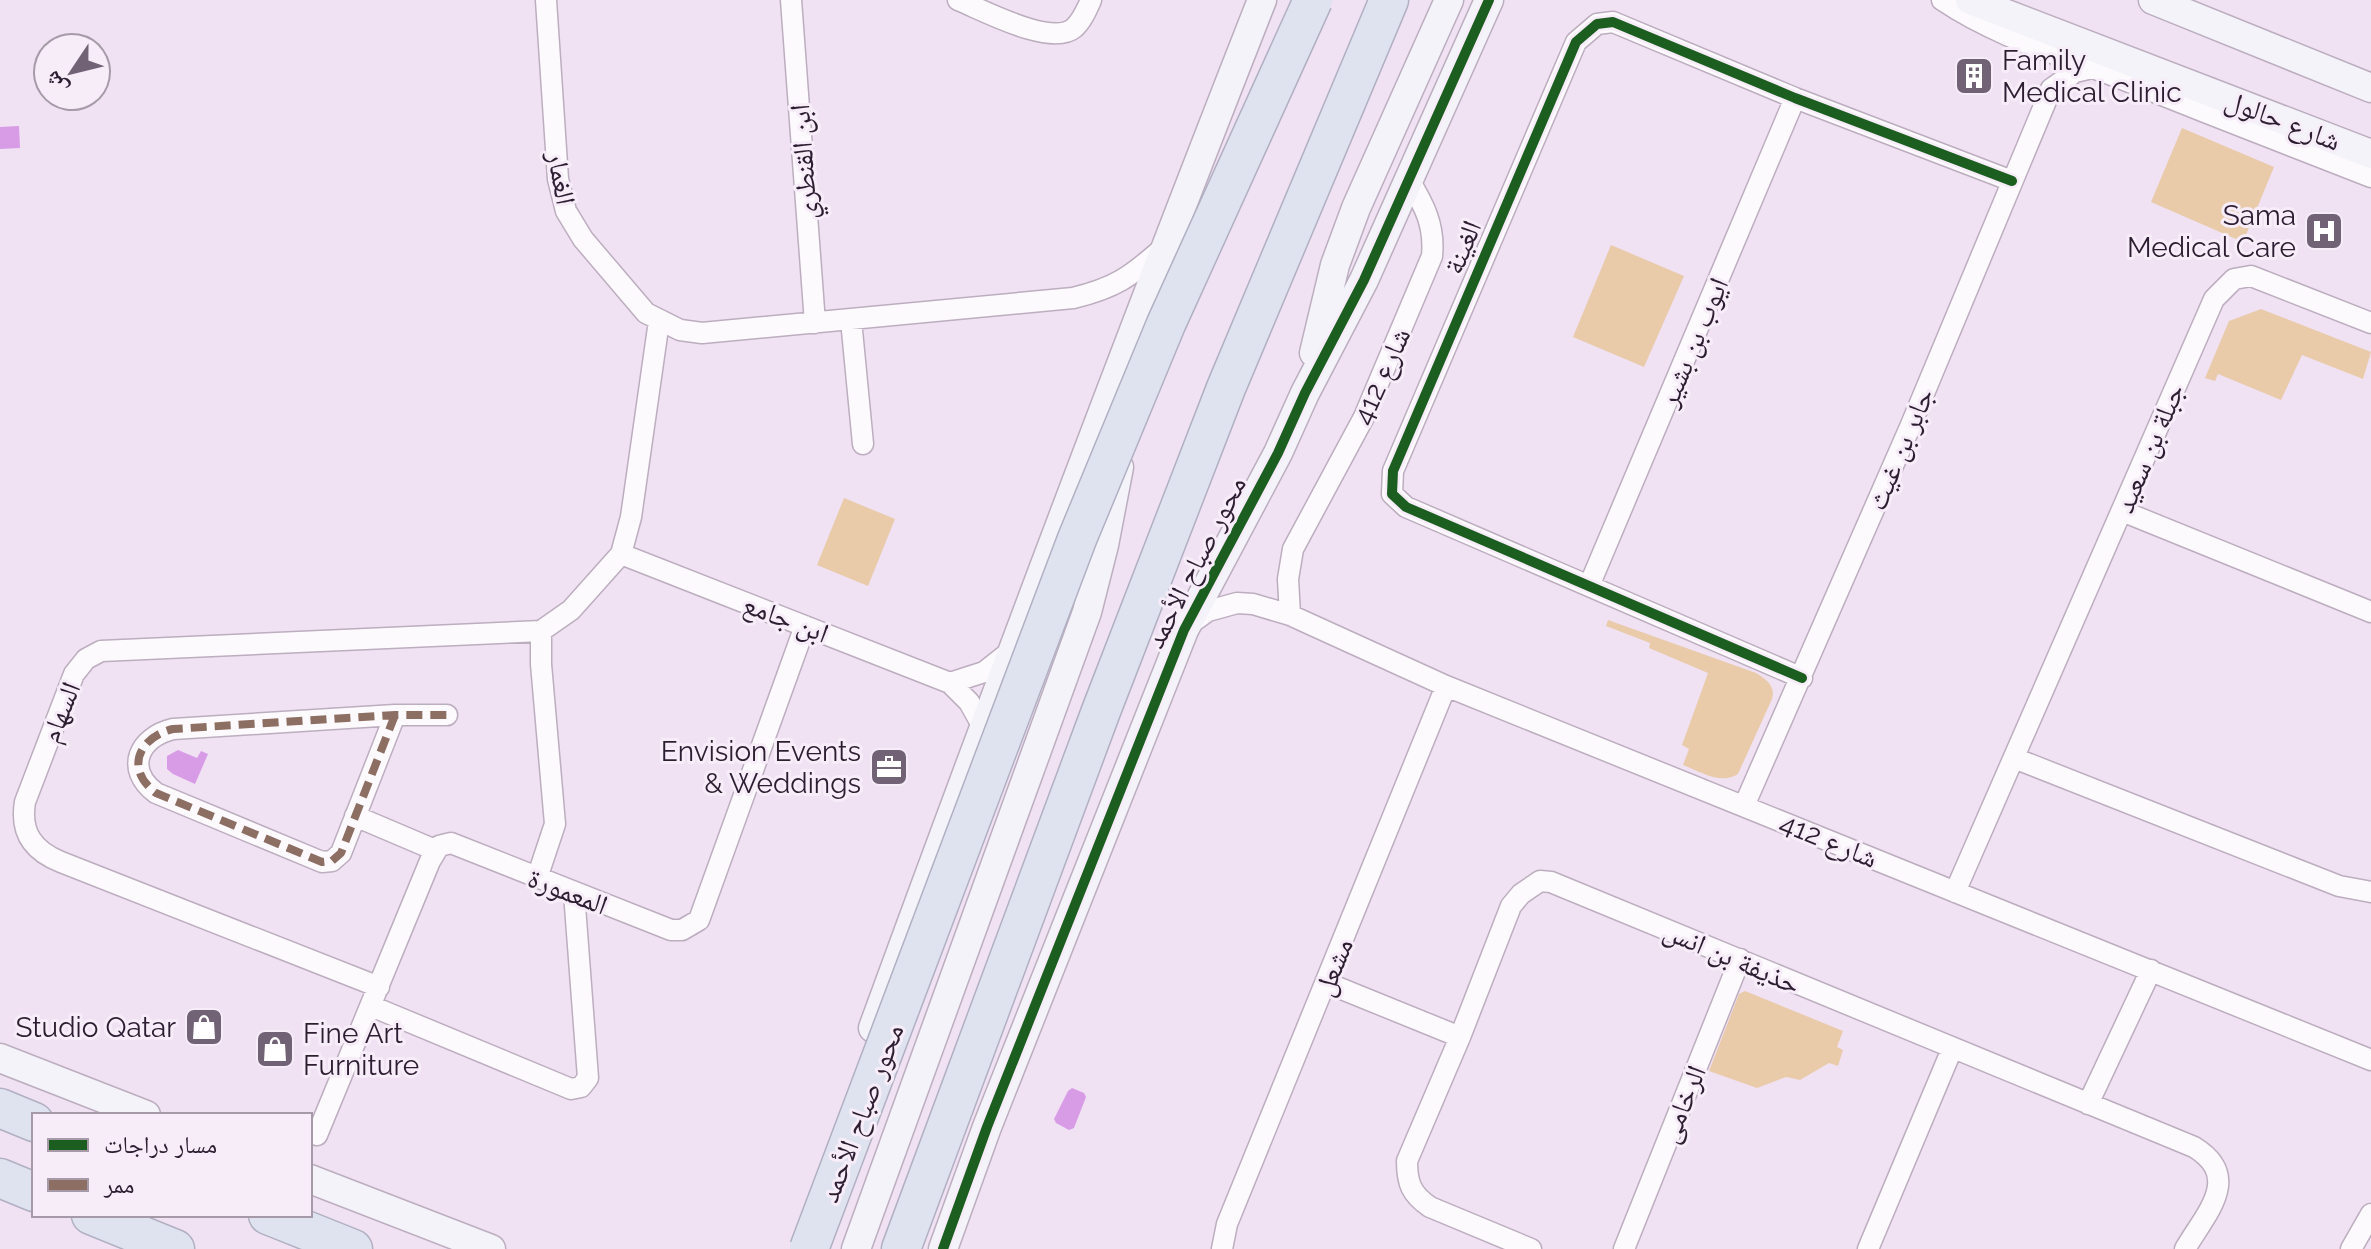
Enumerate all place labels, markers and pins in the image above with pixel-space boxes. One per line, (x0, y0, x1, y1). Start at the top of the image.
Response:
place label: Family Medical Clinic (2002, 44, 2182, 109)
building icon: Family Medical Clinic (1953, 55, 1995, 97)
place label: Sama Medical Care (2127, 199, 2296, 264)
hospital icon: Sama Medical Care (2303, 210, 2345, 252)
place label: Envision Events & Weddings (661, 735, 861, 800)
office icon: Envision Events & Weddings (868, 746, 910, 788)
shop icon: Studio Qatar (183, 1006, 225, 1048)
place label: Studio Qatar (15, 1011, 176, 1044)
place label: Fine Art Furniture (303, 1017, 419, 1082)
shop icon: Fine Art Furniture (254, 1028, 296, 1070)

